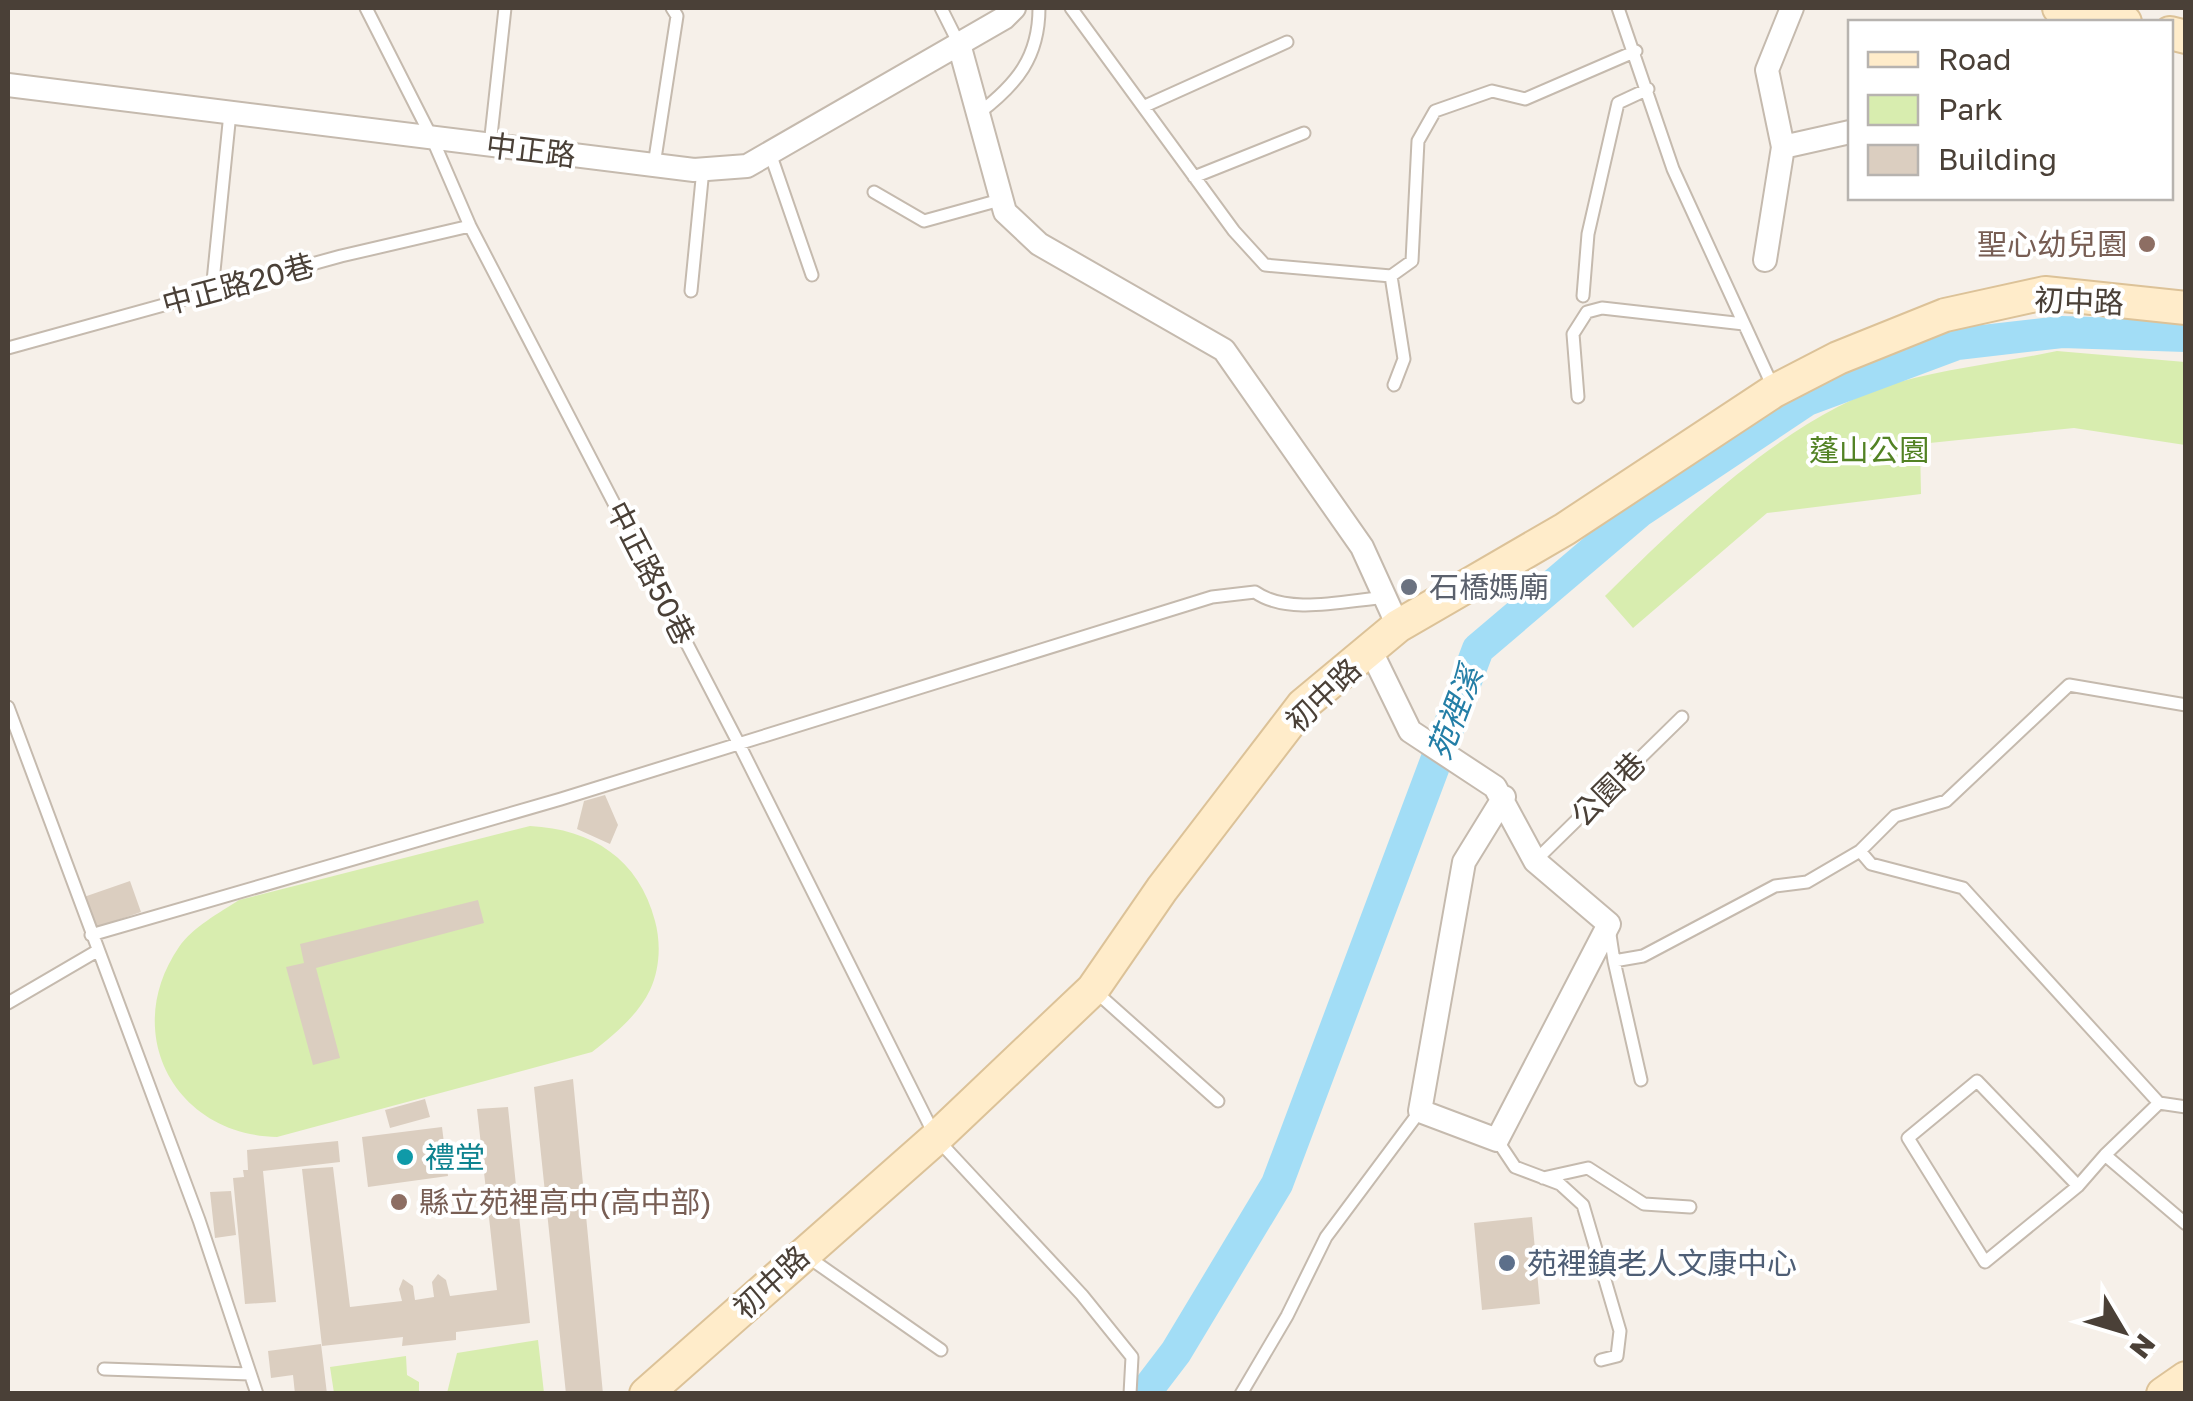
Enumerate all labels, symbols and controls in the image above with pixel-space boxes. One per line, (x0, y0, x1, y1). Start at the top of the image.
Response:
legend (1848, 20, 2173, 200)
text: Road (1938, 41, 2012, 77)
text: Park (1938, 91, 2003, 127)
street label: 中正路 (484, 127, 578, 173)
text: Building (1938, 141, 2057, 177)
place label: 聖心幼兒園 (1977, 226, 2127, 262)
marker: 聖心幼兒園 (2136, 233, 2158, 255)
street label: 中正路20巷 (158, 246, 318, 322)
street label: 初中路 (2033, 281, 2125, 321)
park label: 蓬山公園 (1809, 432, 1929, 468)
street label: 中正路50巷 (600, 495, 702, 651)
place label: 石橋媽廟 (1429, 569, 1549, 605)
marker: 石橋媽廟 (1398, 576, 1420, 598)
street label: 初中路 (1278, 651, 1368, 739)
water label: 苑裡溪 (1419, 658, 1490, 765)
street label: 公園巷 (1563, 744, 1653, 834)
place label: 禮堂 (425, 1139, 485, 1175)
marker: 禮堂 (394, 1146, 416, 1168)
place label: 縣立苑裡高中(高中部) (419, 1184, 712, 1220)
marker: 縣立苑裡高中(高中部) (388, 1191, 410, 1213)
street label: 初中路 (726, 1238, 816, 1326)
place label: 苑裡鎮老人文康中心 (1527, 1245, 1797, 1281)
marker: 苑裡鎮老人文康中心 (1496, 1252, 1518, 1274)
north arrow (2073, 1281, 2173, 1381)
text: N (2124, 1328, 2163, 1365)

